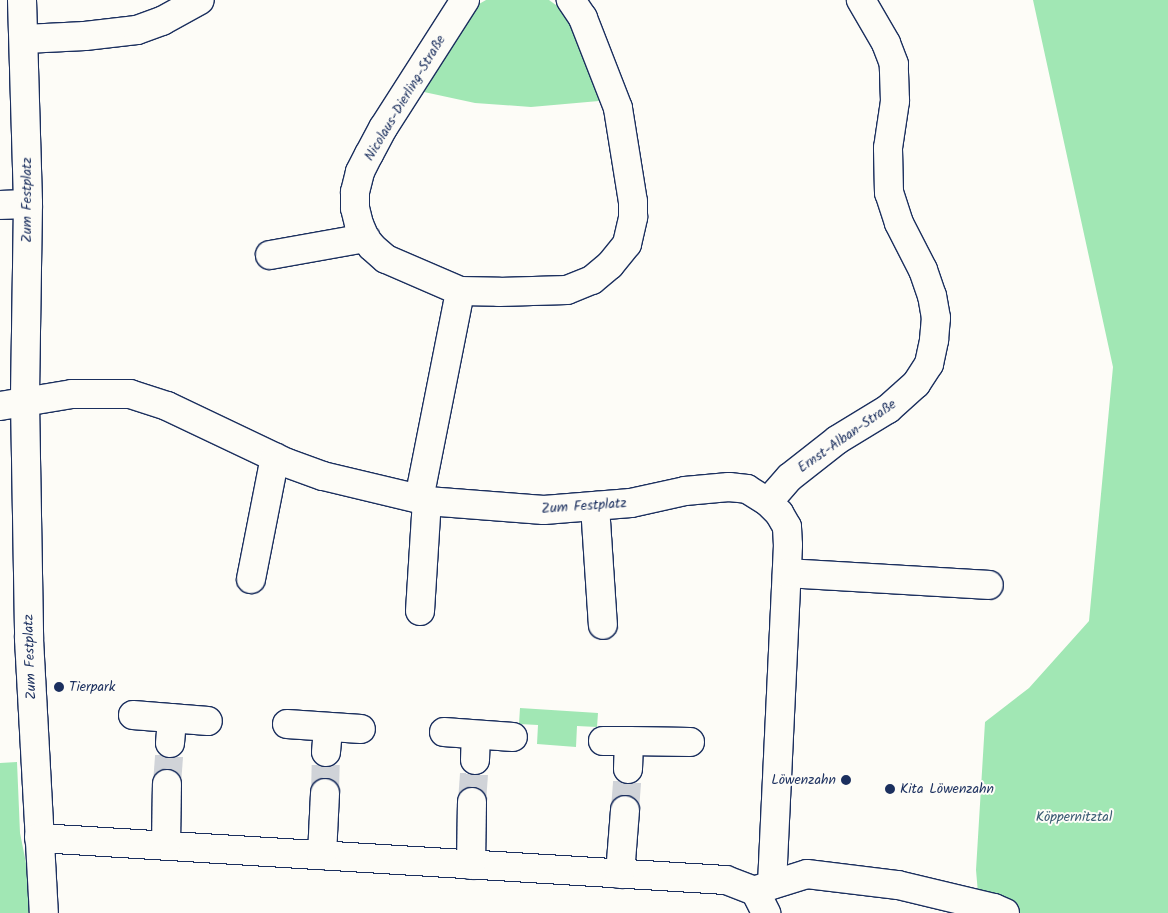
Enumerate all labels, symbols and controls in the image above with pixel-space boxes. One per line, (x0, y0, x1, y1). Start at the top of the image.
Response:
street label: Nicolaus-Dierling-Straße (361, 32, 449, 164)
street label: Zum Festplatz (19, 157, 35, 243)
street label: Ernst-Alban-Straße (795, 396, 899, 476)
street label: Zum Festplatz (541, 495, 627, 517)
street label: Zum Festplatz (20, 614, 40, 700)
place label: Tierpark (69, 679, 115, 695)
marker: Tierpark (53, 681, 65, 693)
place label: Löwenzahn (771, 772, 836, 788)
marker: Löwenzahn (840, 774, 852, 786)
place label: Kita Löwenzahn (900, 781, 994, 797)
marker: Kita Löwenzahn (884, 783, 896, 795)
park label: Köppernitztal (1036, 809, 1112, 825)

